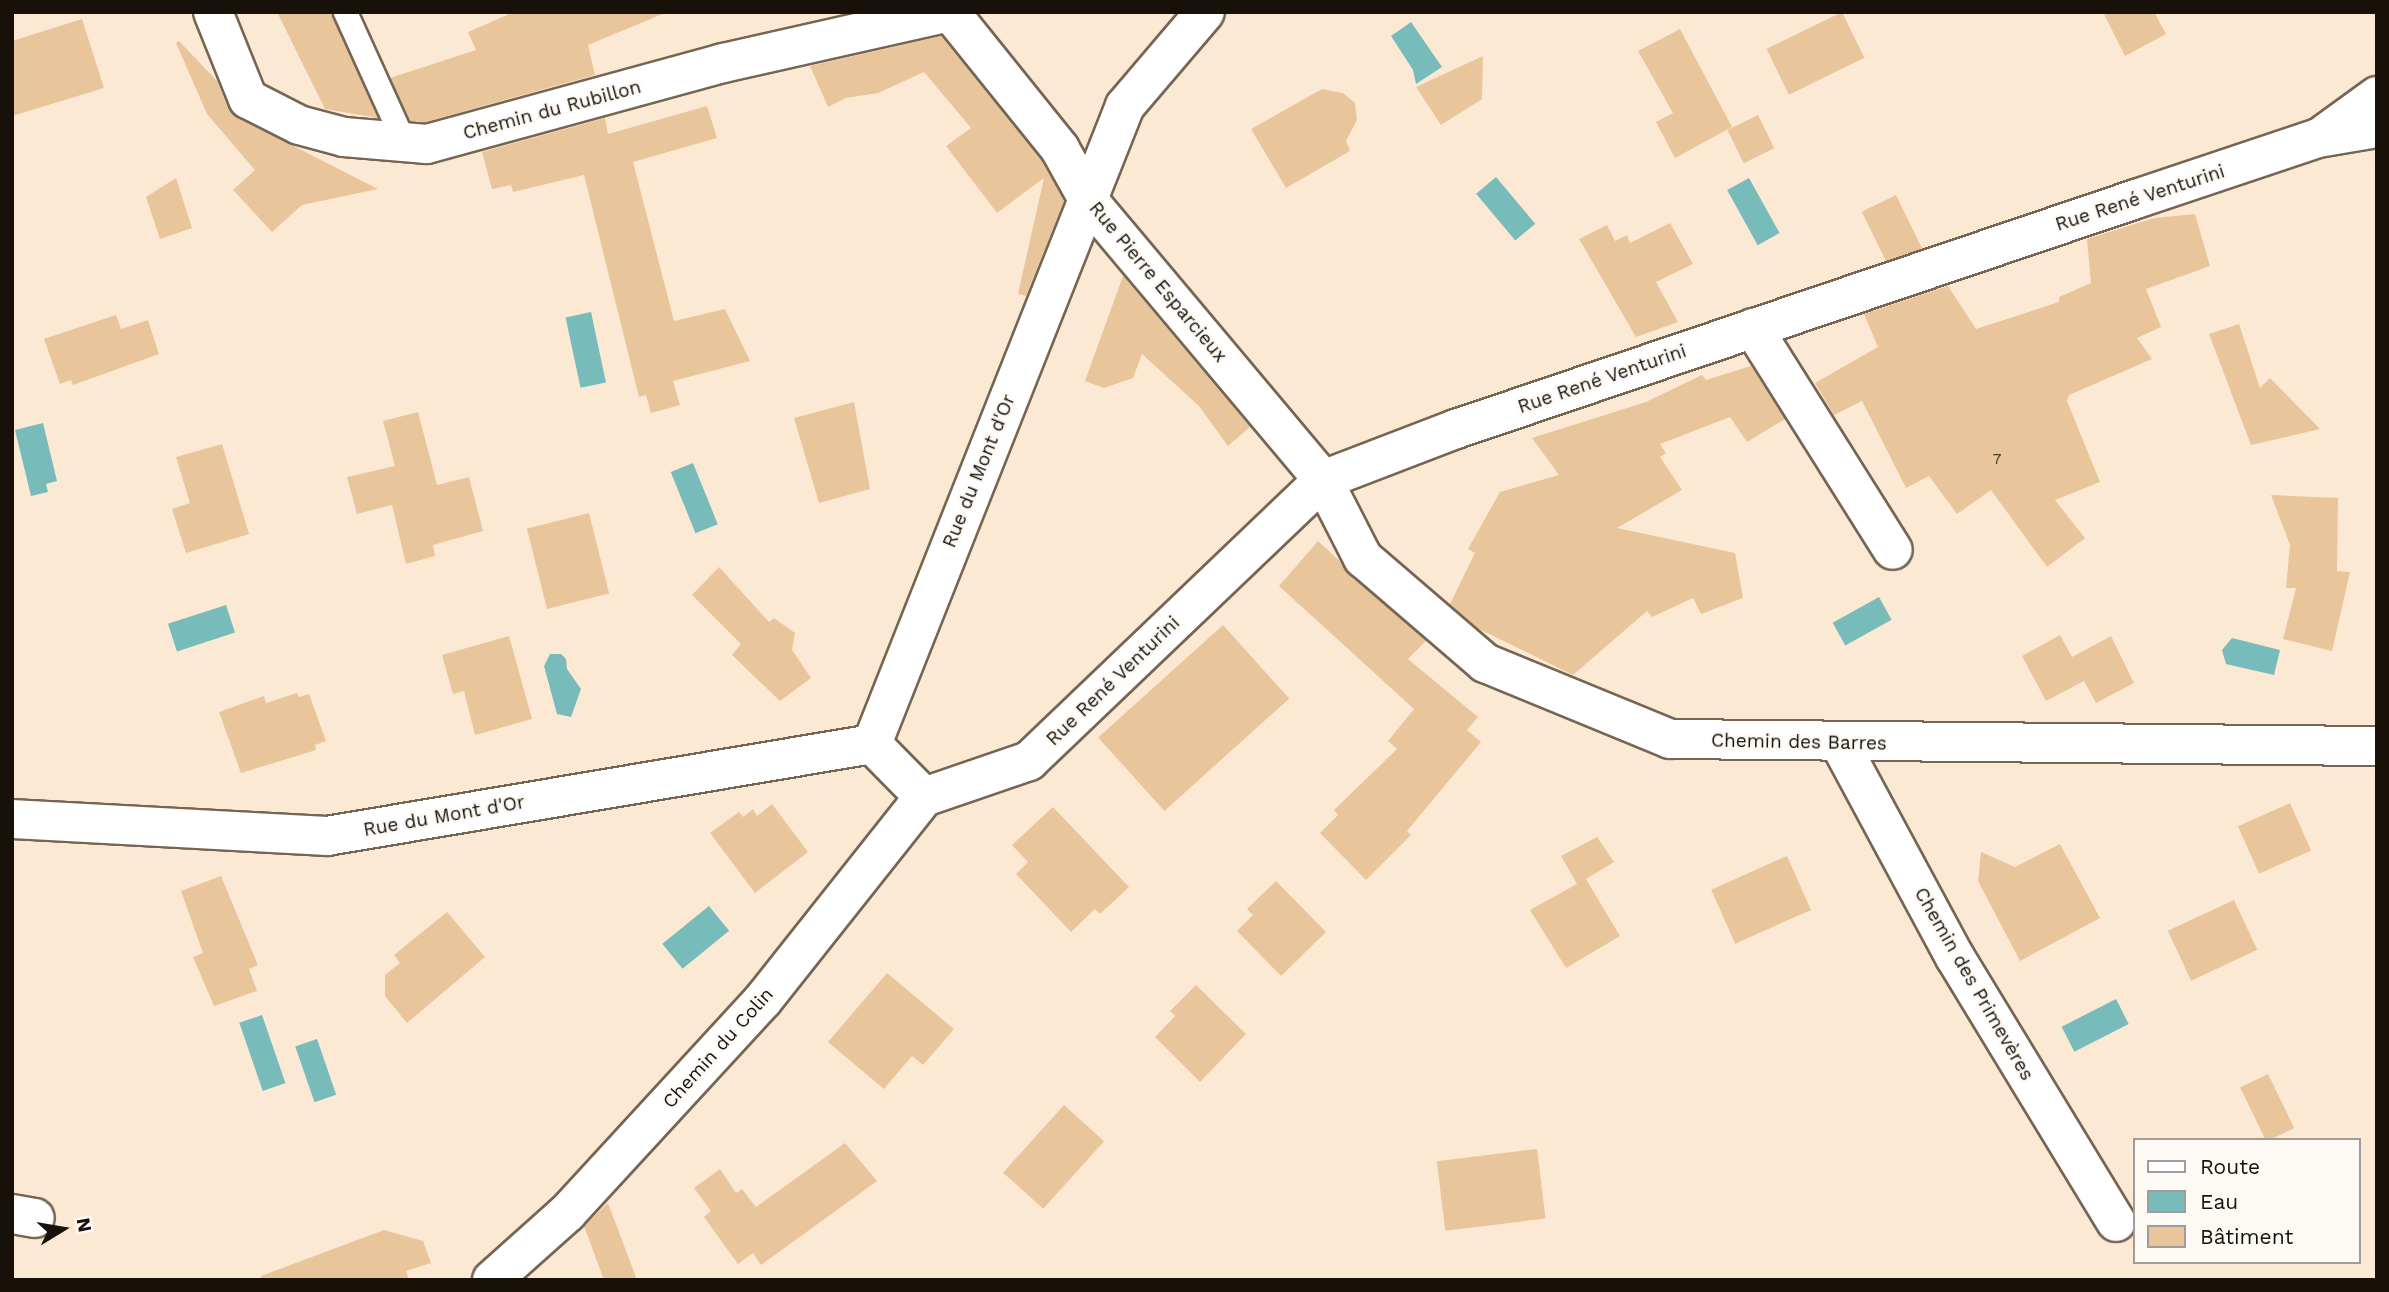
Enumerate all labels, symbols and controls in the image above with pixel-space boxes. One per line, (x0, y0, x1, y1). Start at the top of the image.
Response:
street label: Chemin du Rubillon (461, 75, 643, 145)
street label: Rue René Venturini (2052, 160, 2228, 236)
street label: Rue Pierre Esparcieux (1084, 197, 1232, 367)
street label: Rue René Venturini (1514, 339, 1690, 419)
street label: Rue du Mont d'Or (938, 391, 1020, 551)
house number: 7 (1993, 449, 2001, 469)
street label: Rue René Venturini (1041, 611, 1185, 751)
street label: Chemin des Barres (1711, 729, 1887, 755)
street label: Rue du Mont d'Or (362, 791, 526, 841)
street label: Chemin des Primevères (1909, 883, 2039, 1085)
street label: Chemin du Colin (658, 983, 778, 1113)
legend (2134, 1138, 2361, 1264)
text: Route (2200, 1154, 2260, 1179)
text: Eau (2200, 1189, 2238, 1214)
north arrow (28, 1194, 98, 1264)
text: N (71, 1216, 97, 1234)
text: Bâtiment (2200, 1224, 2293, 1249)

